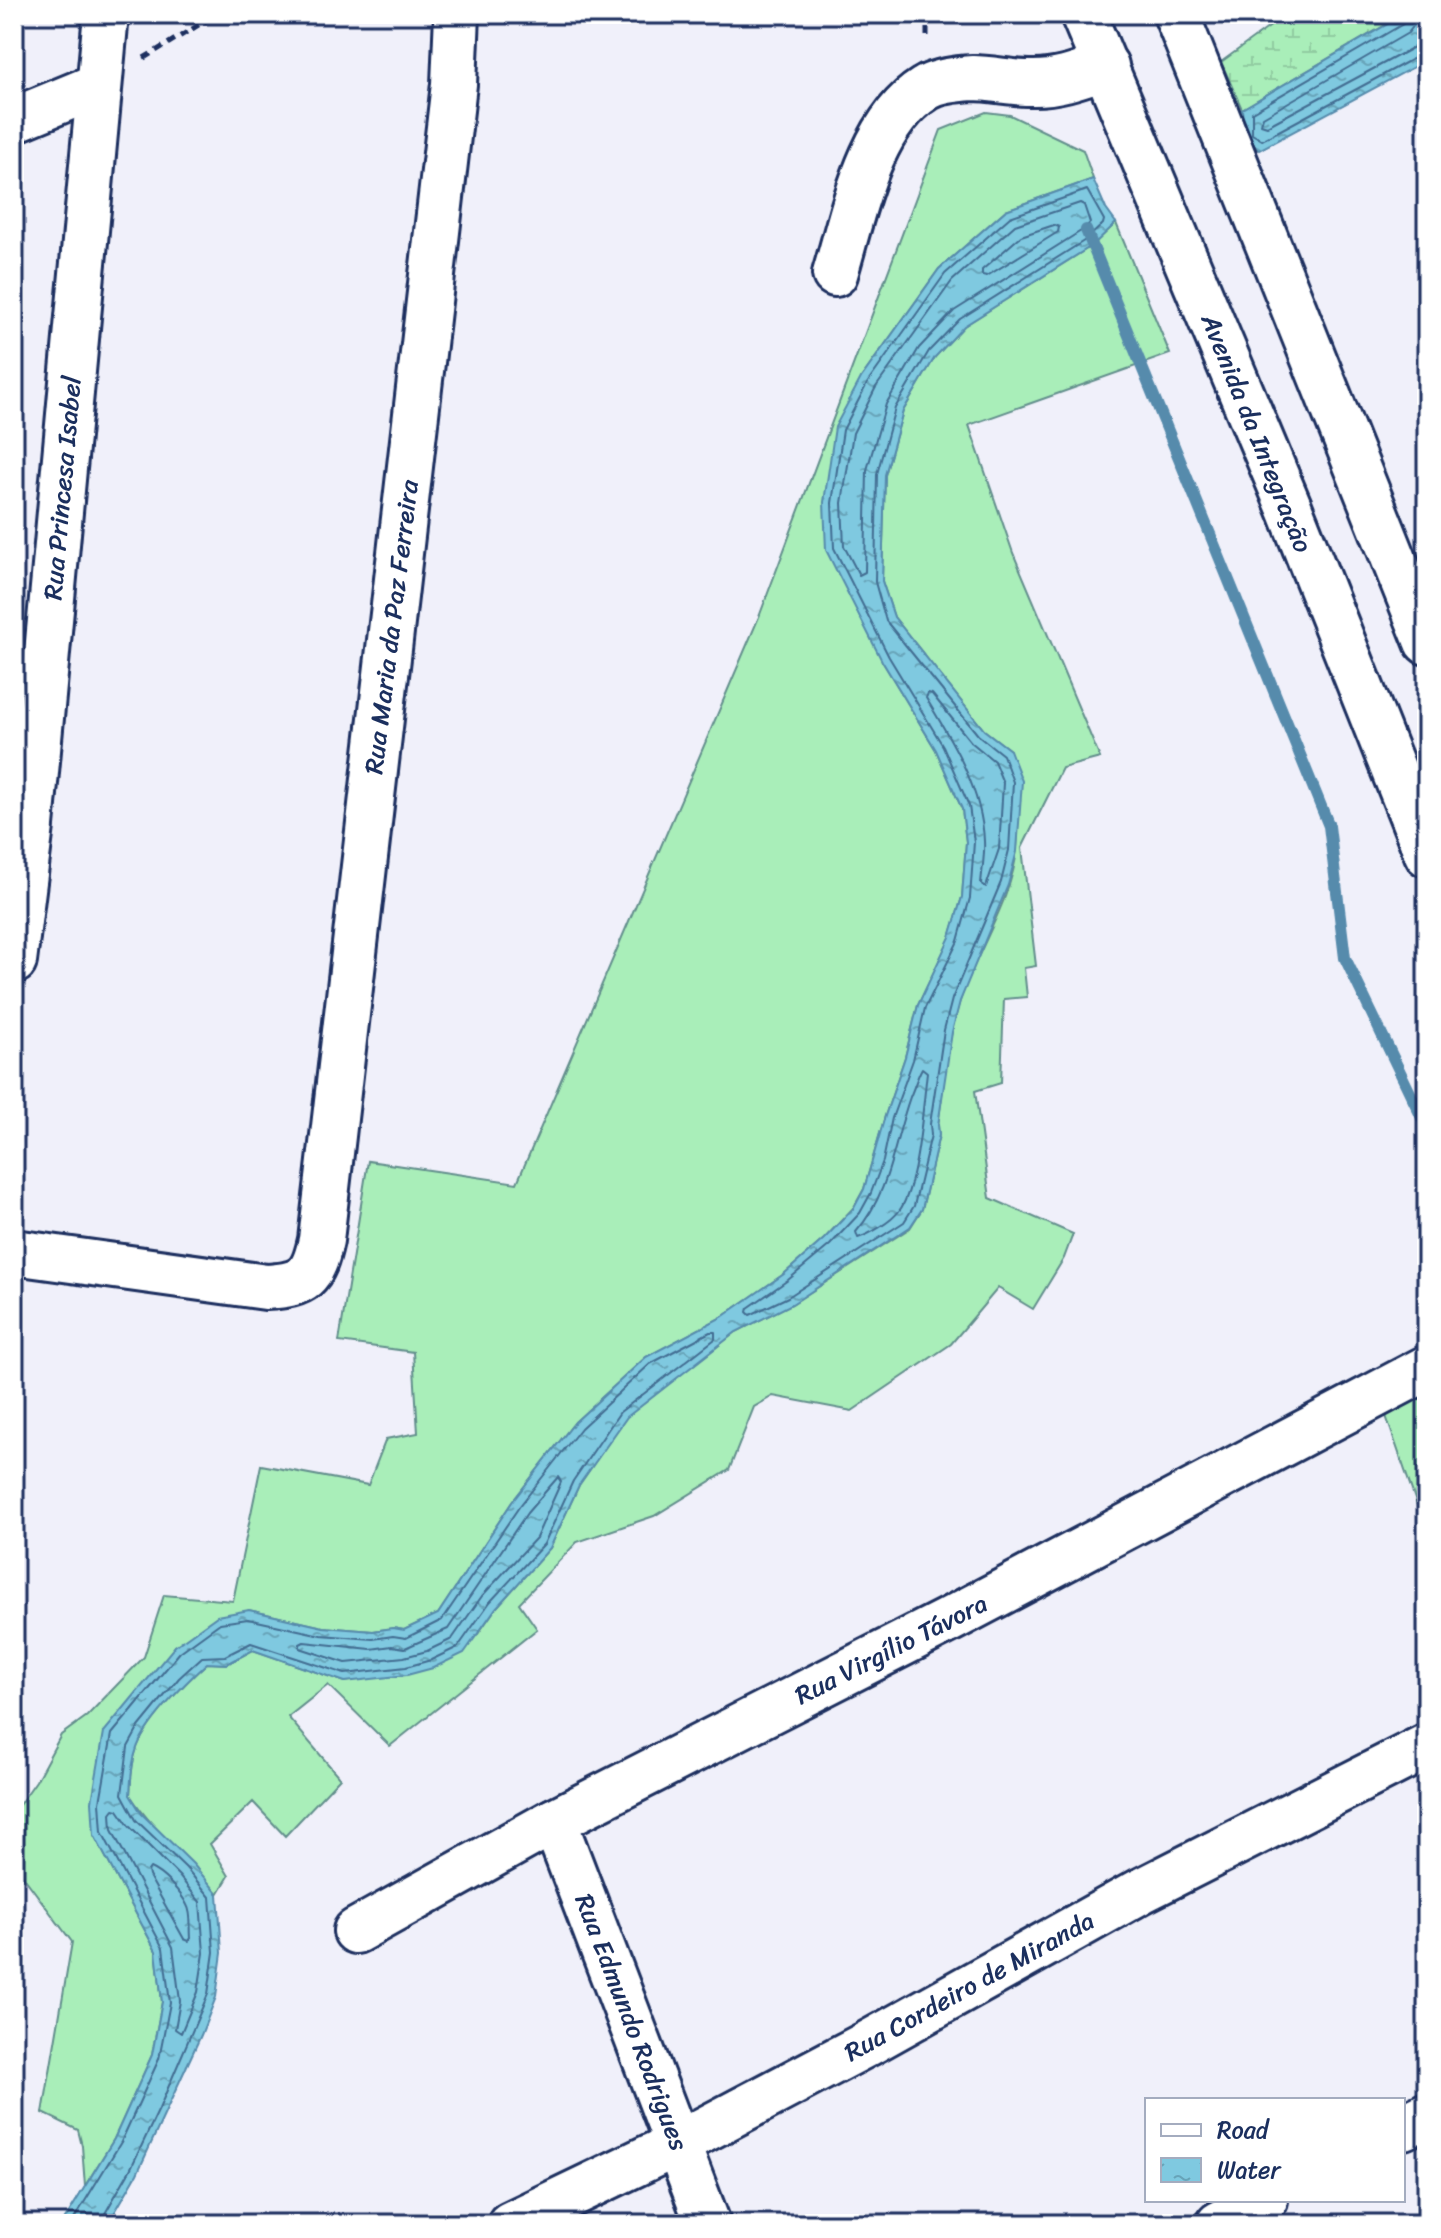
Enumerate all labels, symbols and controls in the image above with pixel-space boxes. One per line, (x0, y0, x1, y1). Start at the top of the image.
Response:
street label: Avenida da Integração (1188, 305, 1326, 560)
street label: Rua Princesa Isabel (29, 373, 95, 602)
street label: Rua Maria da Paz Ferreira (350, 476, 432, 777)
street label: Rua Virgílio Távora (786, 1580, 996, 1718)
street label: Rua Edmundo Rodrigues (562, 1887, 702, 2157)
street label: Rua Cordeiro de Miranda (835, 1898, 1103, 2074)
legend (1145, 2098, 1405, 2202)
text: Road (1217, 2109, 1271, 2151)
text: Water (1217, 2149, 1282, 2191)

